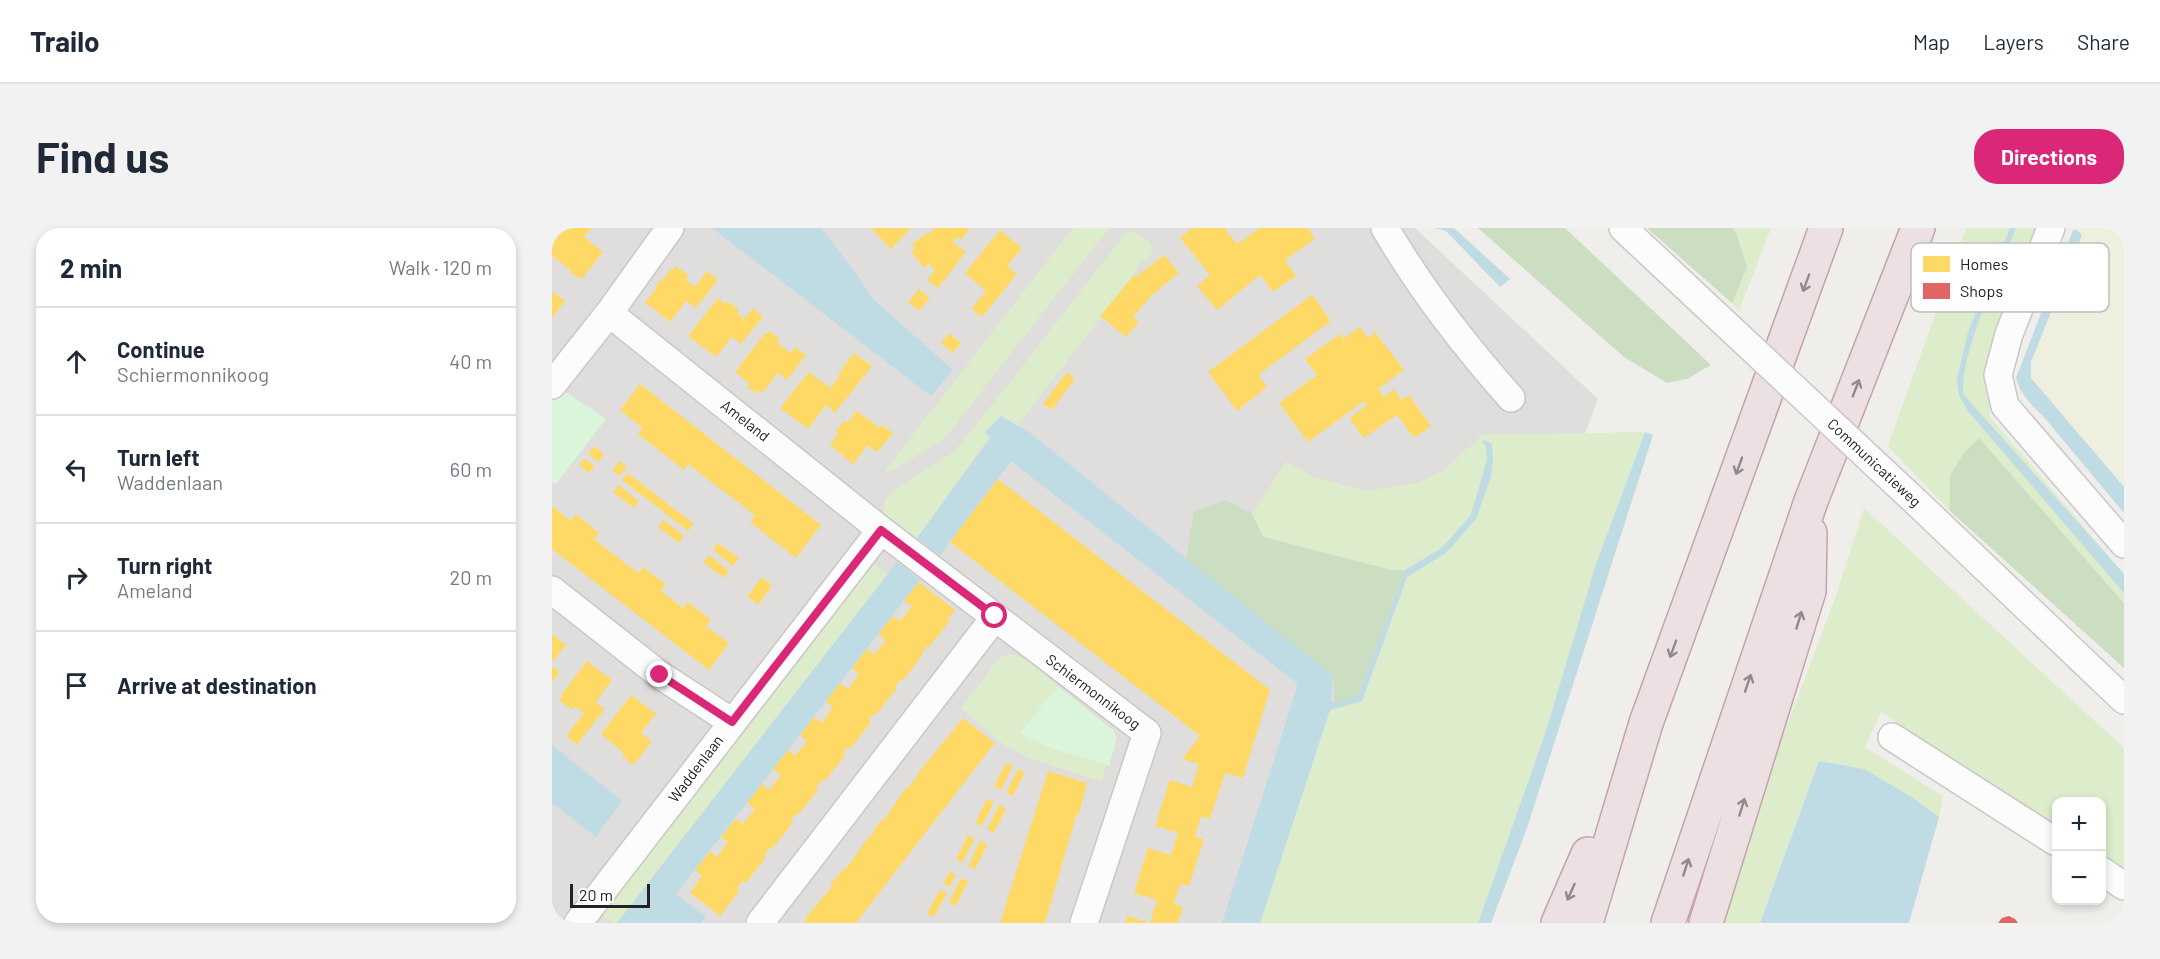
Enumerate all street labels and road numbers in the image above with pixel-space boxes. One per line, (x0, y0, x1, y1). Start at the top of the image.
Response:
street label: Ameland (718, 396, 773, 445)
street label: Communicatieweg (1824, 414, 1925, 510)
street label: Schiermonnikoog (1043, 650, 1145, 733)
street label: Waddenlaan (664, 731, 726, 806)

